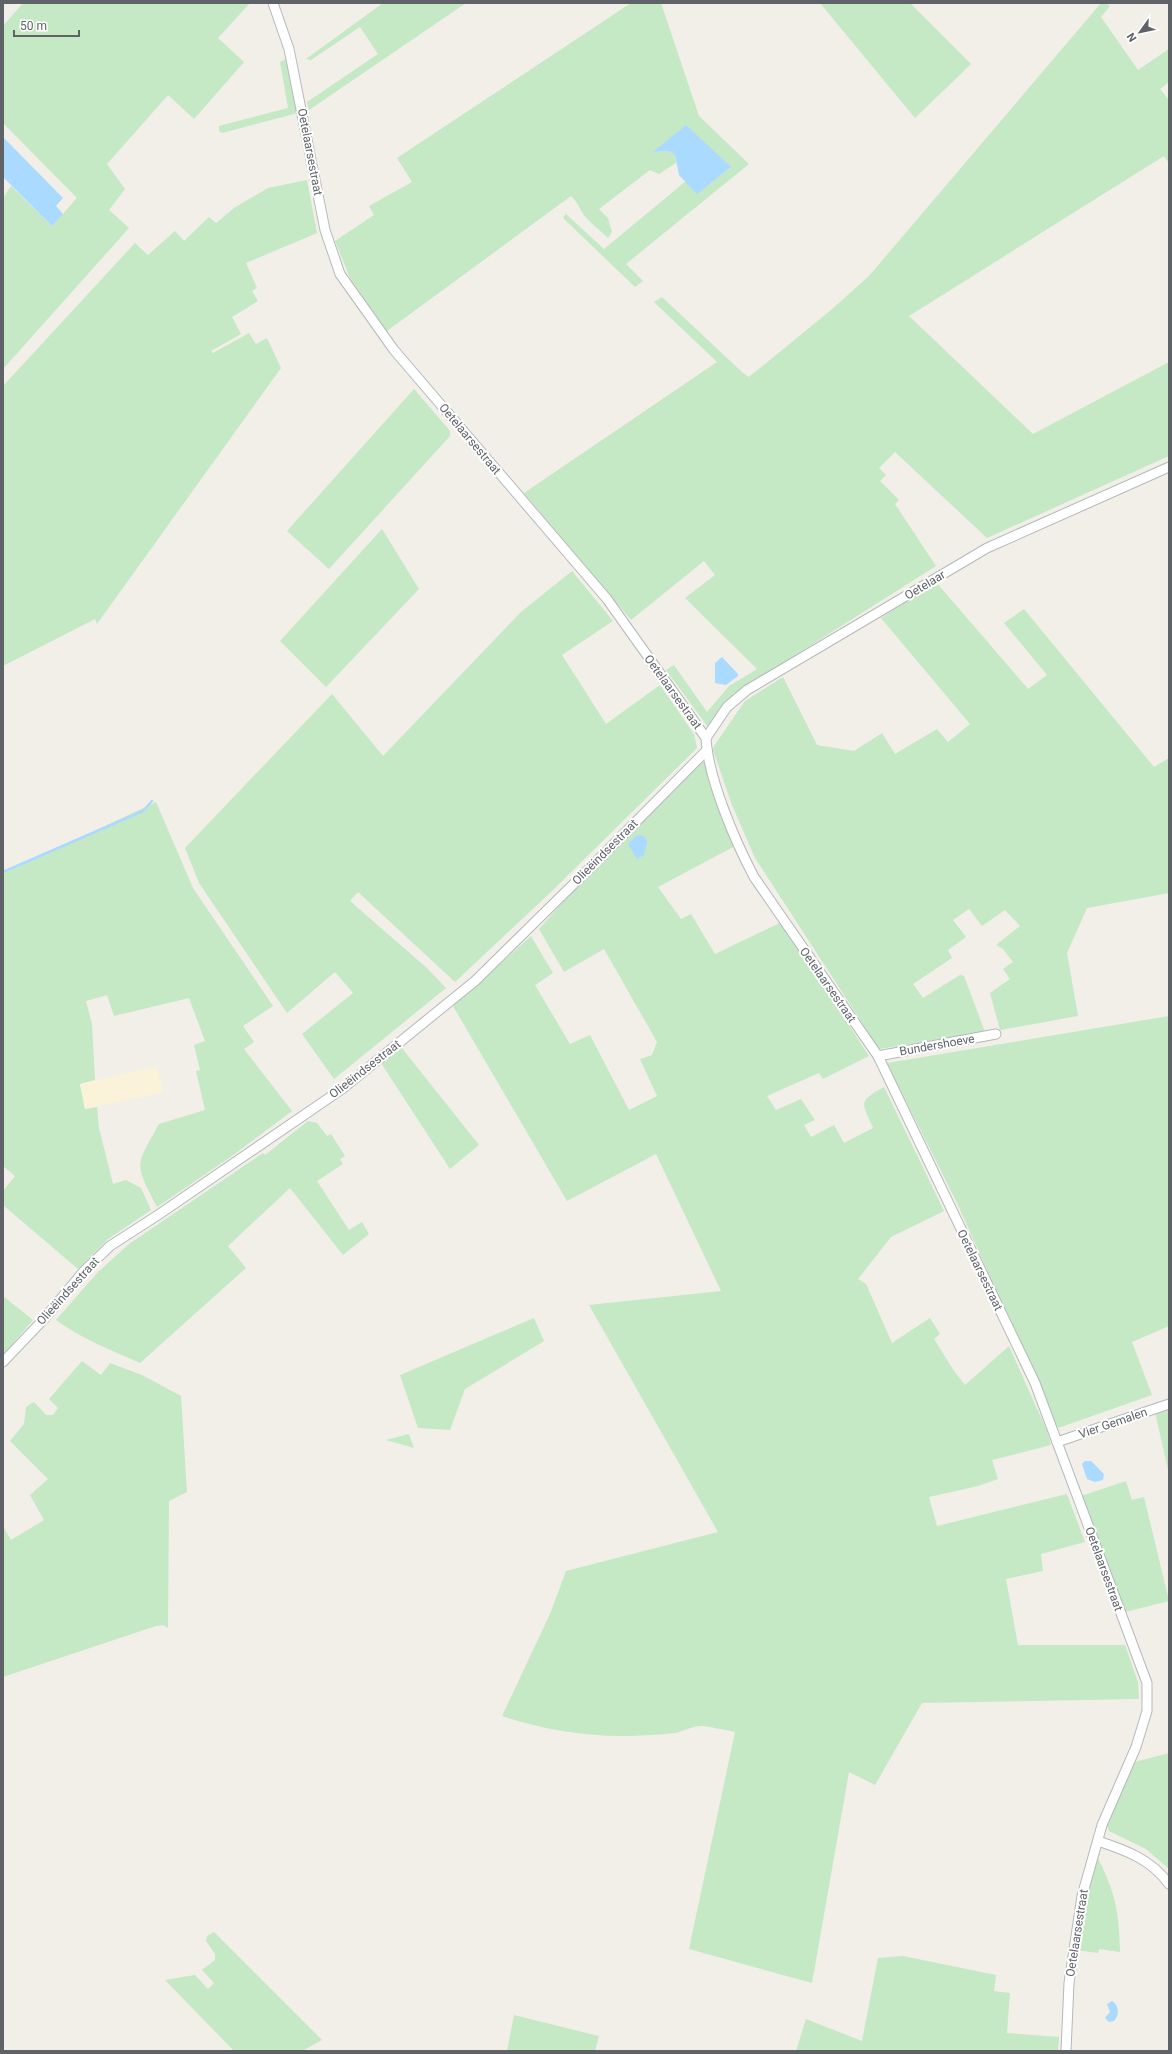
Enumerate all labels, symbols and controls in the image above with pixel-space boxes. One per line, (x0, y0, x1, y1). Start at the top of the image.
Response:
scale bar (14, 12, 79, 38)
north arrow (1120, 12, 1160, 52)
text: 50 m (20, 19, 47, 33)
text: N (1124, 30, 1140, 44)
street label: Oetelaarsestraat (295, 107, 325, 197)
street label: Oetelaarsestraat (436, 401, 504, 477)
street label: Oetelaar (902, 567, 948, 603)
street label: Oetelaarsestraat (641, 652, 705, 732)
street label: Olieëindsestraat (569, 816, 641, 888)
street label: Oetelaarsestraat (797, 945, 859, 1025)
street label: Bundershoeve (898, 1032, 976, 1058)
street label: Olieëindsestraat (327, 1037, 403, 1101)
street label: Oetelaarsestraat (954, 1227, 1006, 1313)
street label: Olieëindsestraat (34, 1254, 102, 1328)
street label: Vier Gemalen (1077, 1405, 1149, 1441)
street label: Oetelaarsestraat (1082, 1525, 1126, 1613)
street label: Oetelaarsestraat (1063, 1888, 1091, 1978)

